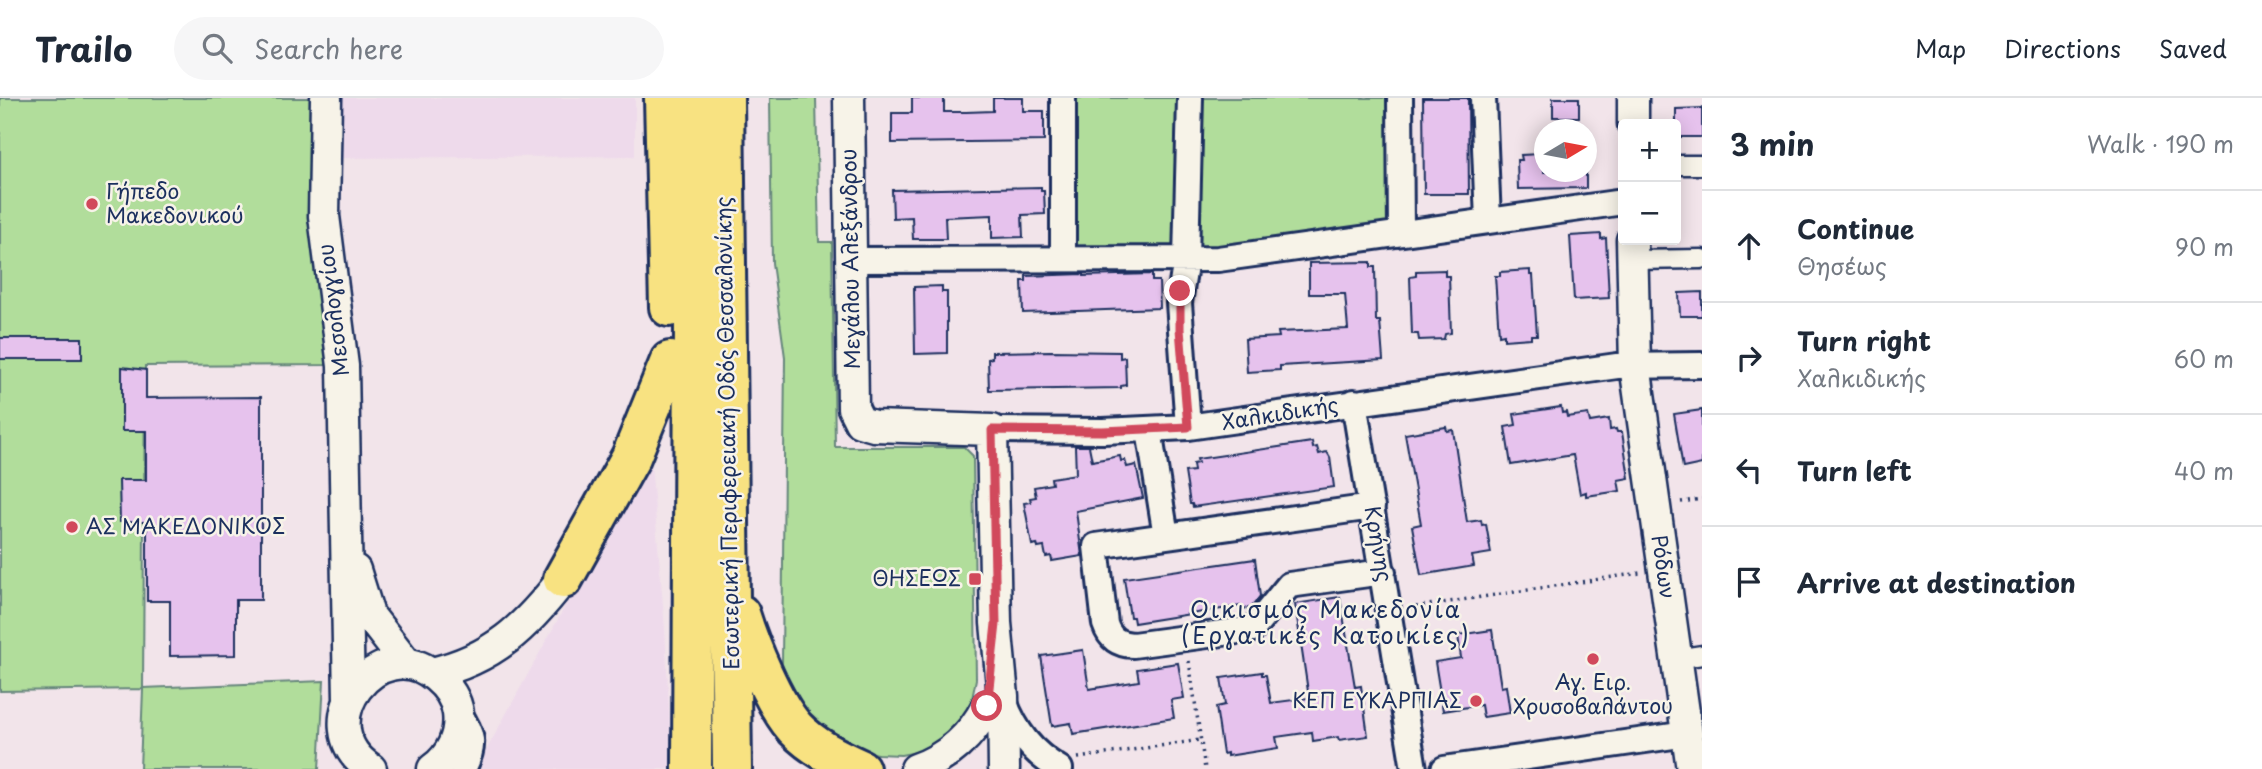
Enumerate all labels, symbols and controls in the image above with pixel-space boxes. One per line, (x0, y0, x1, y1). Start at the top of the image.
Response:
search box (174, 17, 664, 80)
text: Trailo (35, 23, 132, 73)
icon: search (198, 29, 236, 67)
text: Search here (254, 29, 403, 68)
text: Map (1915, 30, 1966, 66)
text: Directions (2004, 30, 2121, 66)
text: Saved (2159, 30, 2227, 66)
north arrow (1534, 119, 1597, 182)
map controls (1618, 119, 1681, 245)
button: + (1618, 119, 1681, 182)
text: 3 min (1730, 121, 1815, 166)
text: Walk · 190 m (2087, 126, 2234, 161)
street label: Μεγάλου Αλεξάνδρου (831, 148, 867, 370)
place label: Γήπεδο Μακεδονικού (106, 174, 244, 230)
button: − (1618, 182, 1681, 245)
marker: Γήπεδο Μακεδονικού (84, 196, 100, 212)
street label: Εσωτερική Περιφερειακή Οδός Θεσσαλονίκης (706, 196, 746, 670)
text: Continue (1797, 209, 1914, 248)
icon: ahead (1730, 227, 1768, 265)
text: 90 m (2175, 229, 2234, 264)
street label: Μεσολογγίου (308, 242, 356, 378)
text: Θησέως (1797, 248, 1887, 283)
route end (1164, 275, 1195, 306)
text: Turn right (1797, 321, 1931, 360)
icon: right (1730, 339, 1768, 377)
text: 60 m (2174, 341, 2234, 376)
text: Χαλκιδικής (1797, 360, 1926, 395)
street label: Χαλκιδικής (1219, 387, 1341, 437)
icon: left (1730, 451, 1768, 489)
text: Turn left (1797, 451, 1912, 490)
text: 40 m (2174, 453, 2234, 488)
street label: Κρήνης (1358, 503, 1402, 584)
place label: ΑΣ ΜΑΚΕΔΟΝΙΚΟΣ (86, 509, 285, 541)
marker: ΑΣ ΜΑΚΕΔΟΝΙΚΟΣ (64, 519, 80, 535)
street label: Ρόδων (1645, 533, 1685, 601)
place label: ΘΗΣΕΩΣ (872, 561, 961, 593)
icon: arrive (1730, 563, 1768, 601)
text: Arrive at destination (1797, 563, 2076, 602)
marker: ΘΗΣΕΩΣ (967, 571, 983, 587)
district label: Οικισμός Μακεδονία (Εργατικές Κατοικίες) (1181, 591, 1471, 652)
marker: Αγ. Ειρ. Χρυσοβαλάντου (1585, 651, 1601, 667)
place label: Αγ. Ειρ. Χρυσοβαλάντου (1513, 665, 1673, 721)
place label: ΚΕΠ ΕΥΚΑΡΠΙΑΣ (1292, 683, 1462, 715)
route start (971, 690, 1002, 721)
marker: ΚΕΠ ΕΥΚΑΡΠΙΑΣ (1468, 693, 1484, 709)

